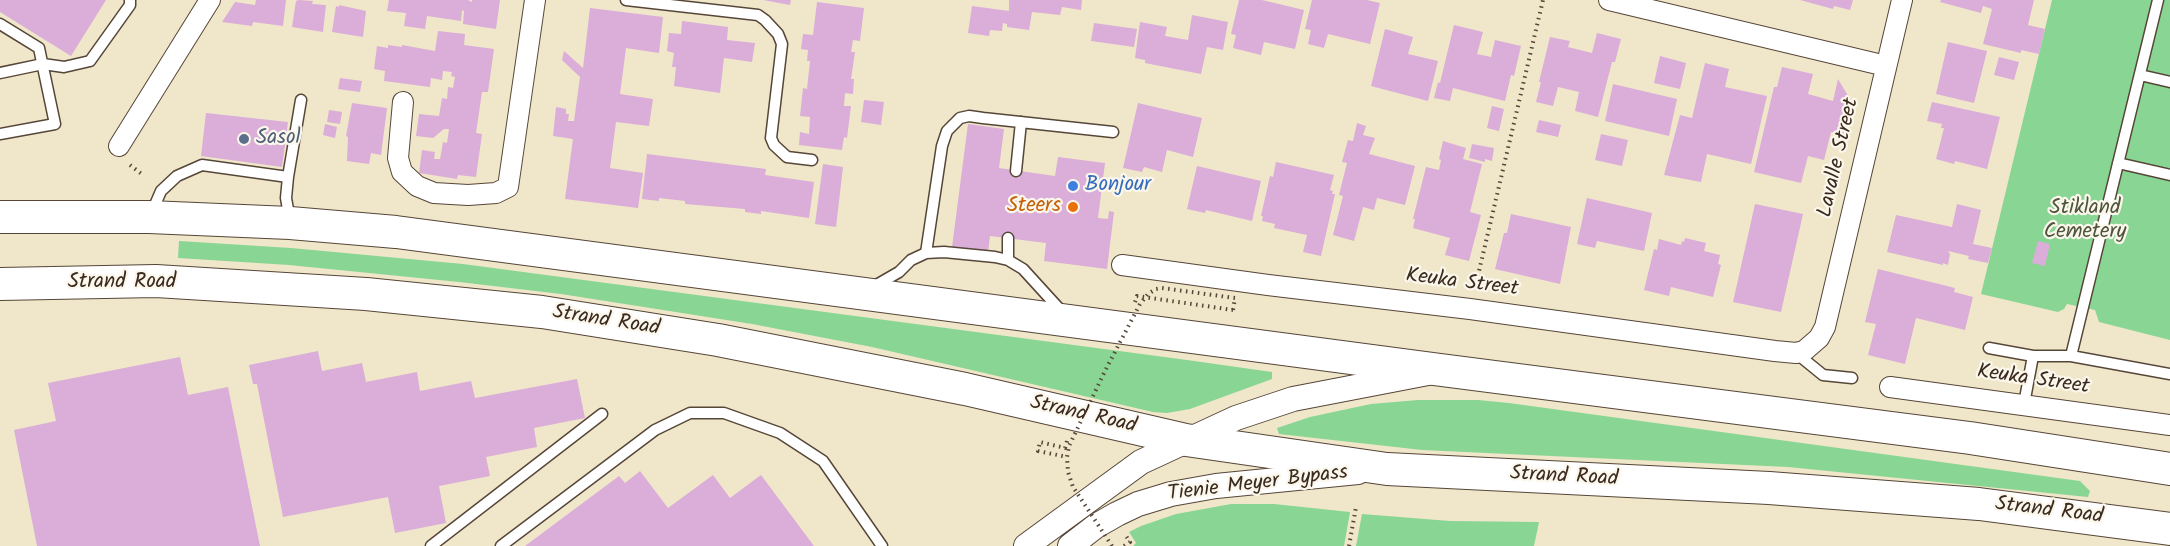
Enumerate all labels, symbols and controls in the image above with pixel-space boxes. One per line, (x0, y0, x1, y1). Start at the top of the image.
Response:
street label: Lavalle Street (1814, 96, 1866, 220)
place label: Sasol (256, 126, 301, 152)
marker: Sasol (237, 132, 251, 146)
place label: Bonjour (1085, 173, 1151, 199)
marker: Bonjour (1066, 179, 1080, 193)
place label: Steers (1007, 194, 1061, 220)
park label: Stikland Cemetery (2044, 196, 2126, 246)
marker: Steers (1066, 200, 1080, 214)
street label: Keuka Street (1404, 265, 1520, 303)
street label: Strand Road (68, 270, 176, 296)
street label: Strand Road (551, 301, 661, 343)
street label: Keuka Street (1975, 361, 2091, 401)
street label: Strand Road (1027, 392, 1139, 440)
street label: Tienie Meyer Bypass (1166, 461, 1350, 509)
street label: Strand Road (1509, 463, 1619, 493)
street label: Strand Road (1994, 493, 2104, 531)

